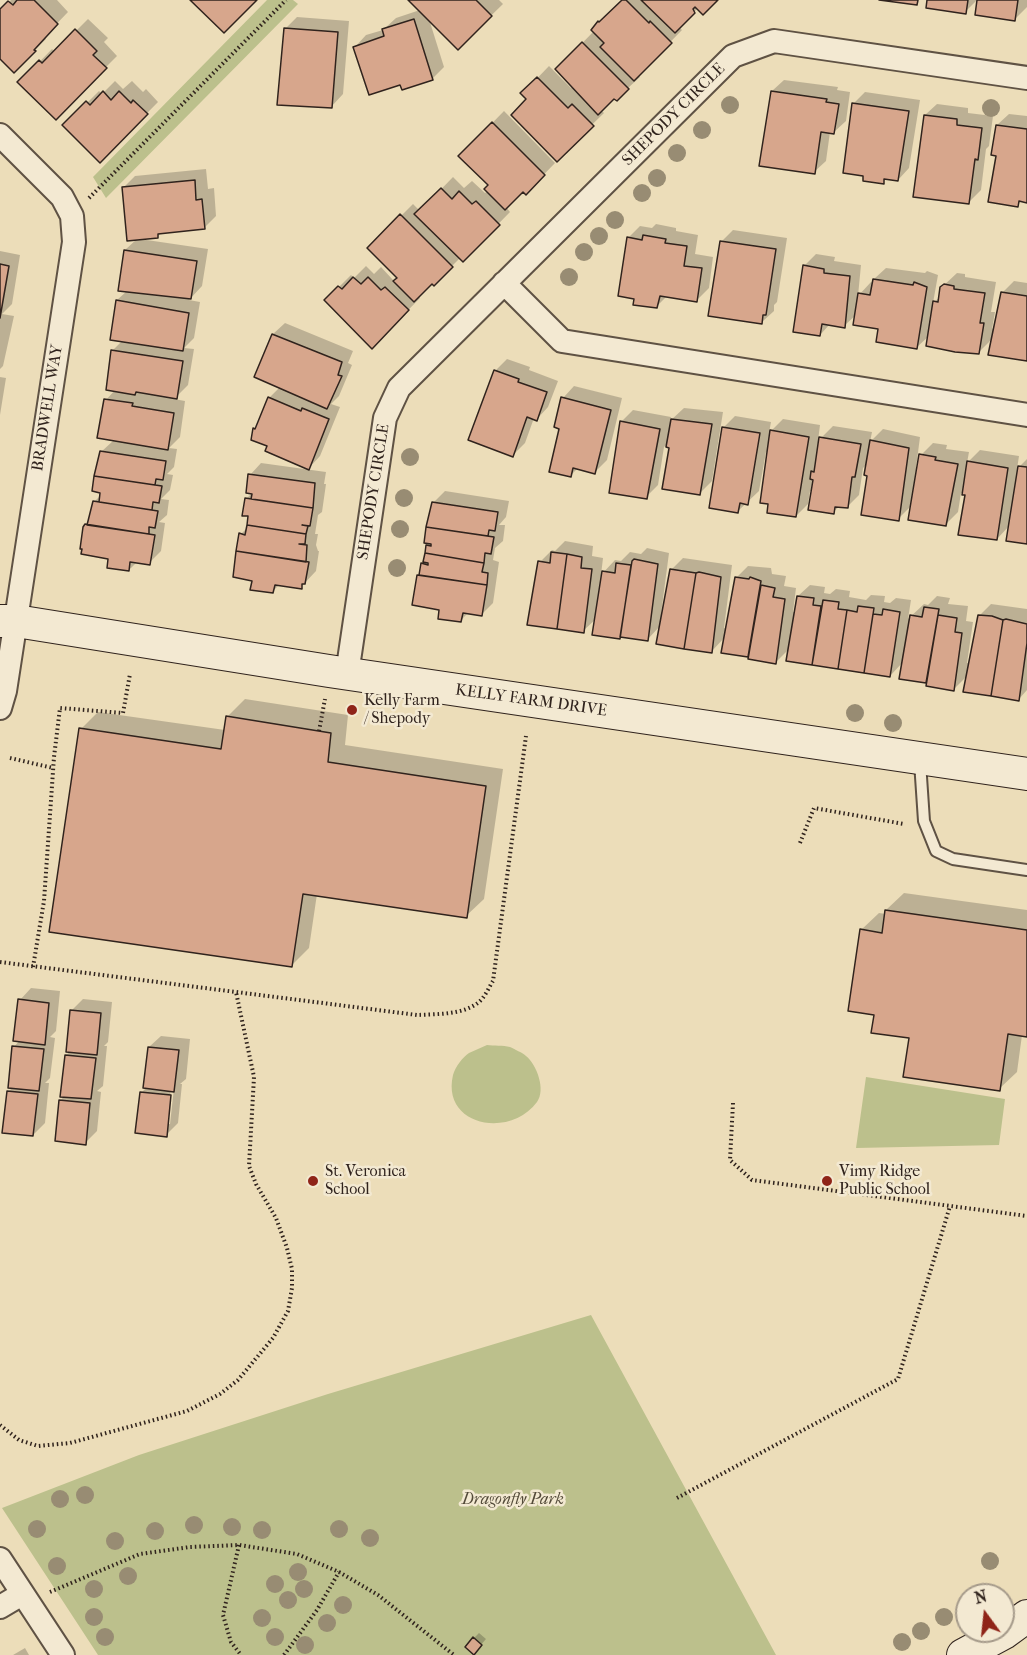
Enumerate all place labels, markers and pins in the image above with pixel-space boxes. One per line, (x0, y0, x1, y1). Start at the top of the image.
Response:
place label: Kelly Farm / Shepody (364, 691, 440, 729)
marker: Kelly Farm / Shepody (345, 703, 359, 717)
place label: St. Veronica School (325, 1162, 406, 1200)
place label: Vimy Ridge Public School (839, 1162, 930, 1200)
marker: St. Veronica School (306, 1174, 320, 1188)
marker: Vimy Ridge Public School (820, 1174, 834, 1188)

